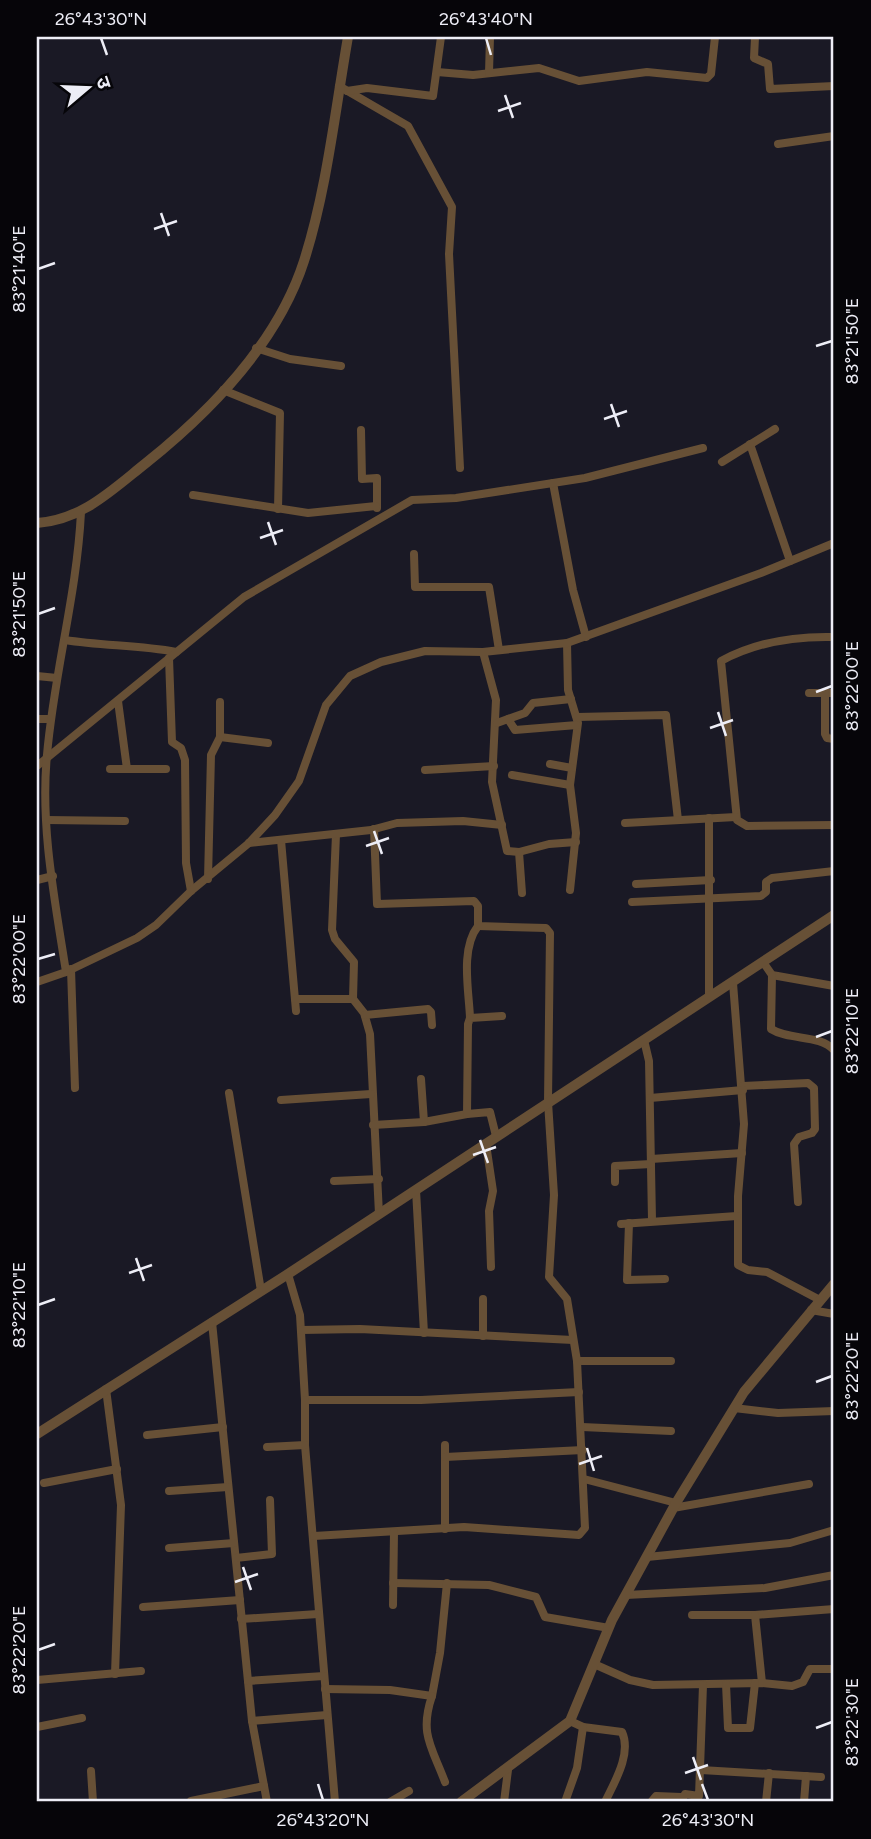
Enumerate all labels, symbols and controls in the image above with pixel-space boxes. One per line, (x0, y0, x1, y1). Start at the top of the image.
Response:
text: 26°43'30"N (55, 8, 147, 30)
text: 26°43'40"N (439, 8, 533, 30)
north arrow (52, 52, 122, 122)
text: उ (91, 74, 117, 92)
text: 83°21'40"E (8, 225, 30, 313)
text: 83°21'50"E (841, 298, 863, 384)
text: 83°21'50"E (8, 571, 30, 657)
text: 83°22'00"E (841, 641, 863, 731)
text: 83°22'00"E (8, 914, 30, 1004)
text: 83°22'10"E (841, 988, 863, 1074)
text: 83°22'10"E (8, 1262, 30, 1348)
text: 83°22'20"E (841, 1331, 863, 1421)
text: 83°22'20"E (8, 1605, 30, 1695)
text: 83°22'30"E (841, 1678, 863, 1766)
text: 26°43'20"N (277, 1809, 369, 1831)
text: 26°43'30"N (662, 1809, 754, 1831)

